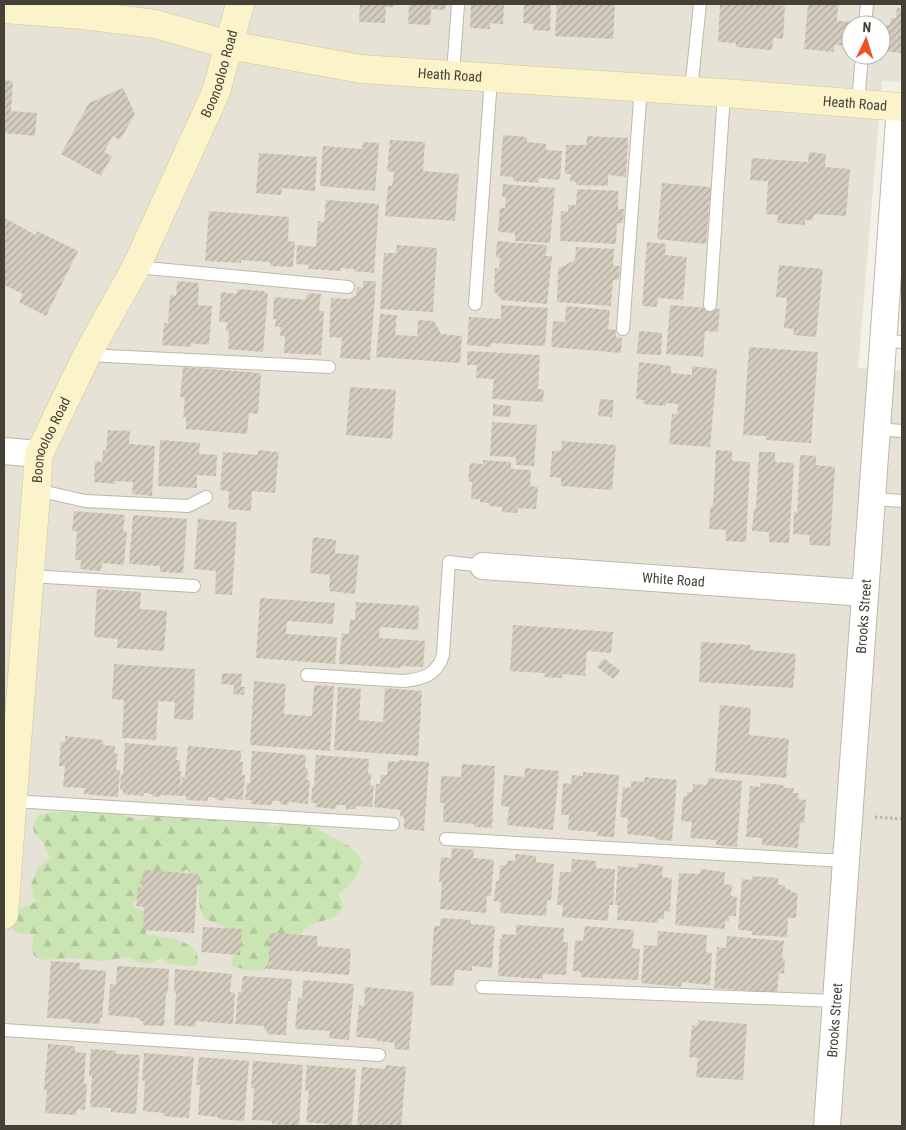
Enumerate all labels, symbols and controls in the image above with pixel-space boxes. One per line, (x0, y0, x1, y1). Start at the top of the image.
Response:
north arrow (841, 15, 891, 65)
text: N (862, 19, 872, 35)
street label: Boonooloo Road (197, 28, 241, 120)
street label: Heath Road (417, 65, 483, 85)
street label: Heath Road (822, 93, 888, 114)
street label: Boonooloo Road (29, 394, 73, 483)
street label: White Road (642, 569, 705, 590)
street label: Brooks Street (853, 579, 874, 654)
street label: Brooks Street (824, 982, 845, 1058)

